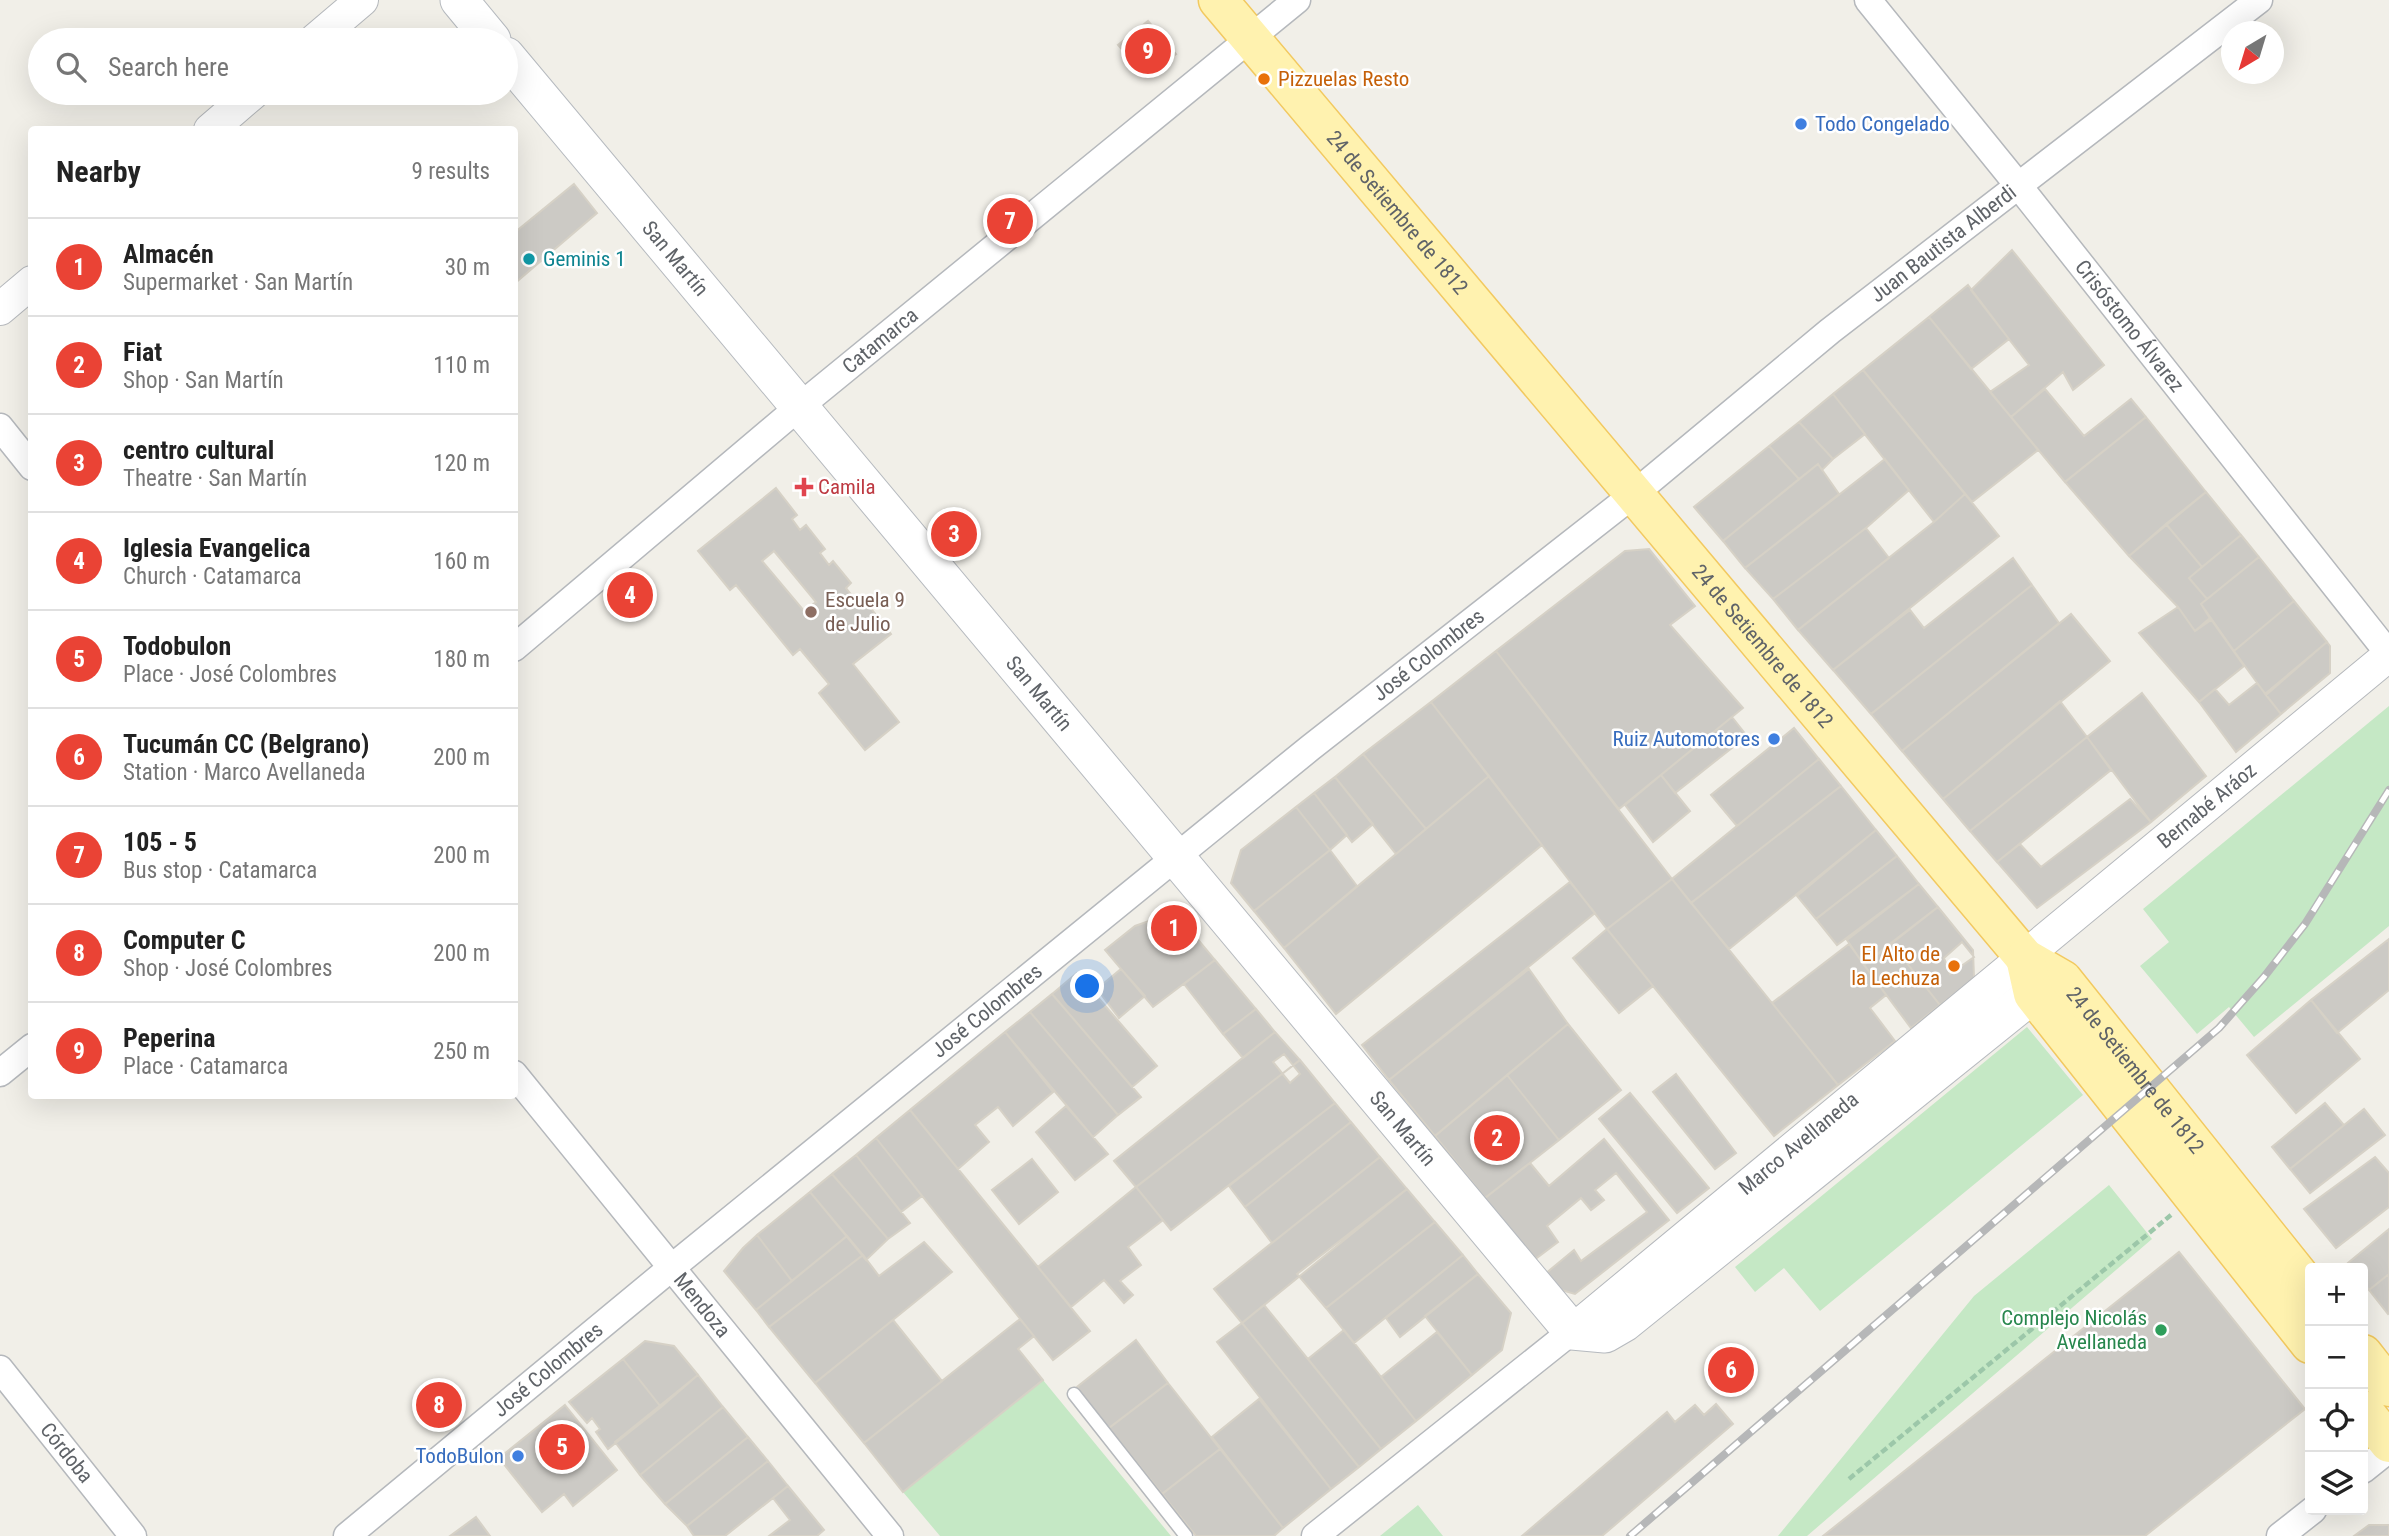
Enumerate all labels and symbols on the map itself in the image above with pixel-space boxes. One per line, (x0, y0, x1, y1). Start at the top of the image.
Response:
north arrow (2221, 21, 2284, 84)
pin: 9 (1125, 25, 1171, 77)
place label: Pizzuelas Resto (1278, 67, 1409, 91)
marker: Pizzuelas Resto (1256, 71, 1272, 87)
place label: Todo Congelado (1815, 112, 1950, 136)
marker: Todo Congelado (1793, 116, 1809, 132)
street label: 24 de Setiembre de 1812 (1322, 126, 1473, 299)
street label: Juan Bautista Alberdi (1866, 180, 2021, 307)
pin: 7 (987, 195, 1033, 247)
street label: San Martín (637, 216, 713, 301)
place label: Geminis 1 (543, 247, 626, 271)
marker: Geminis 1 (521, 251, 537, 267)
street label: Crisóstomo Álvarez (2070, 255, 2189, 397)
street label: Catamarca (838, 303, 923, 379)
place label: Camila (818, 475, 875, 499)
marker: Camila (796, 479, 812, 495)
pin: 3 (931, 508, 977, 560)
street label: 24 de Setiembre de 1812 (1687, 560, 1838, 733)
pin: 4 (607, 569, 653, 621)
place label: Escuela 9 de Julio (825, 588, 905, 636)
marker: Escuela 9 de Julio (803, 604, 819, 620)
street label: José Colombres (1368, 604, 1489, 706)
street label: San Martín (1001, 651, 1077, 736)
place label: Ruiz Automotores (1613, 727, 1760, 751)
marker: Ruiz Automotores (1766, 731, 1782, 747)
street label: Bernabé Aráoz (2153, 758, 2261, 853)
pin: 1 (1151, 902, 1197, 954)
place label: El Alto de la Lechuza (1851, 942, 1940, 990)
marker: El Alto de la Lechuza (1946, 958, 1962, 974)
street label: José Colombres (927, 959, 1047, 1063)
your location (1070, 969, 1104, 1003)
street label: 24 de Setiembre de 1812 (2061, 982, 2209, 1158)
street label: San Martín (1365, 1086, 1441, 1171)
street label: Marco Avellaneda (1734, 1087, 1863, 1200)
pin: 2 (1474, 1112, 1520, 1164)
street label: Mendoza (669, 1268, 735, 1342)
place label: Complejo Nicolás Avellaneda (2001, 1306, 2147, 1354)
street label: José Colombres (489, 1318, 608, 1422)
marker: Complejo Nicolás Avellaneda (2153, 1322, 2169, 1338)
pin: 6 (1708, 1344, 1754, 1396)
pin: 8 (416, 1379, 462, 1431)
street label: Córdoba (35, 1418, 98, 1488)
pin: 5 (539, 1421, 585, 1473)
place label: TodoBulon (415, 1444, 504, 1468)
marker: TodoBulon (510, 1448, 526, 1464)

